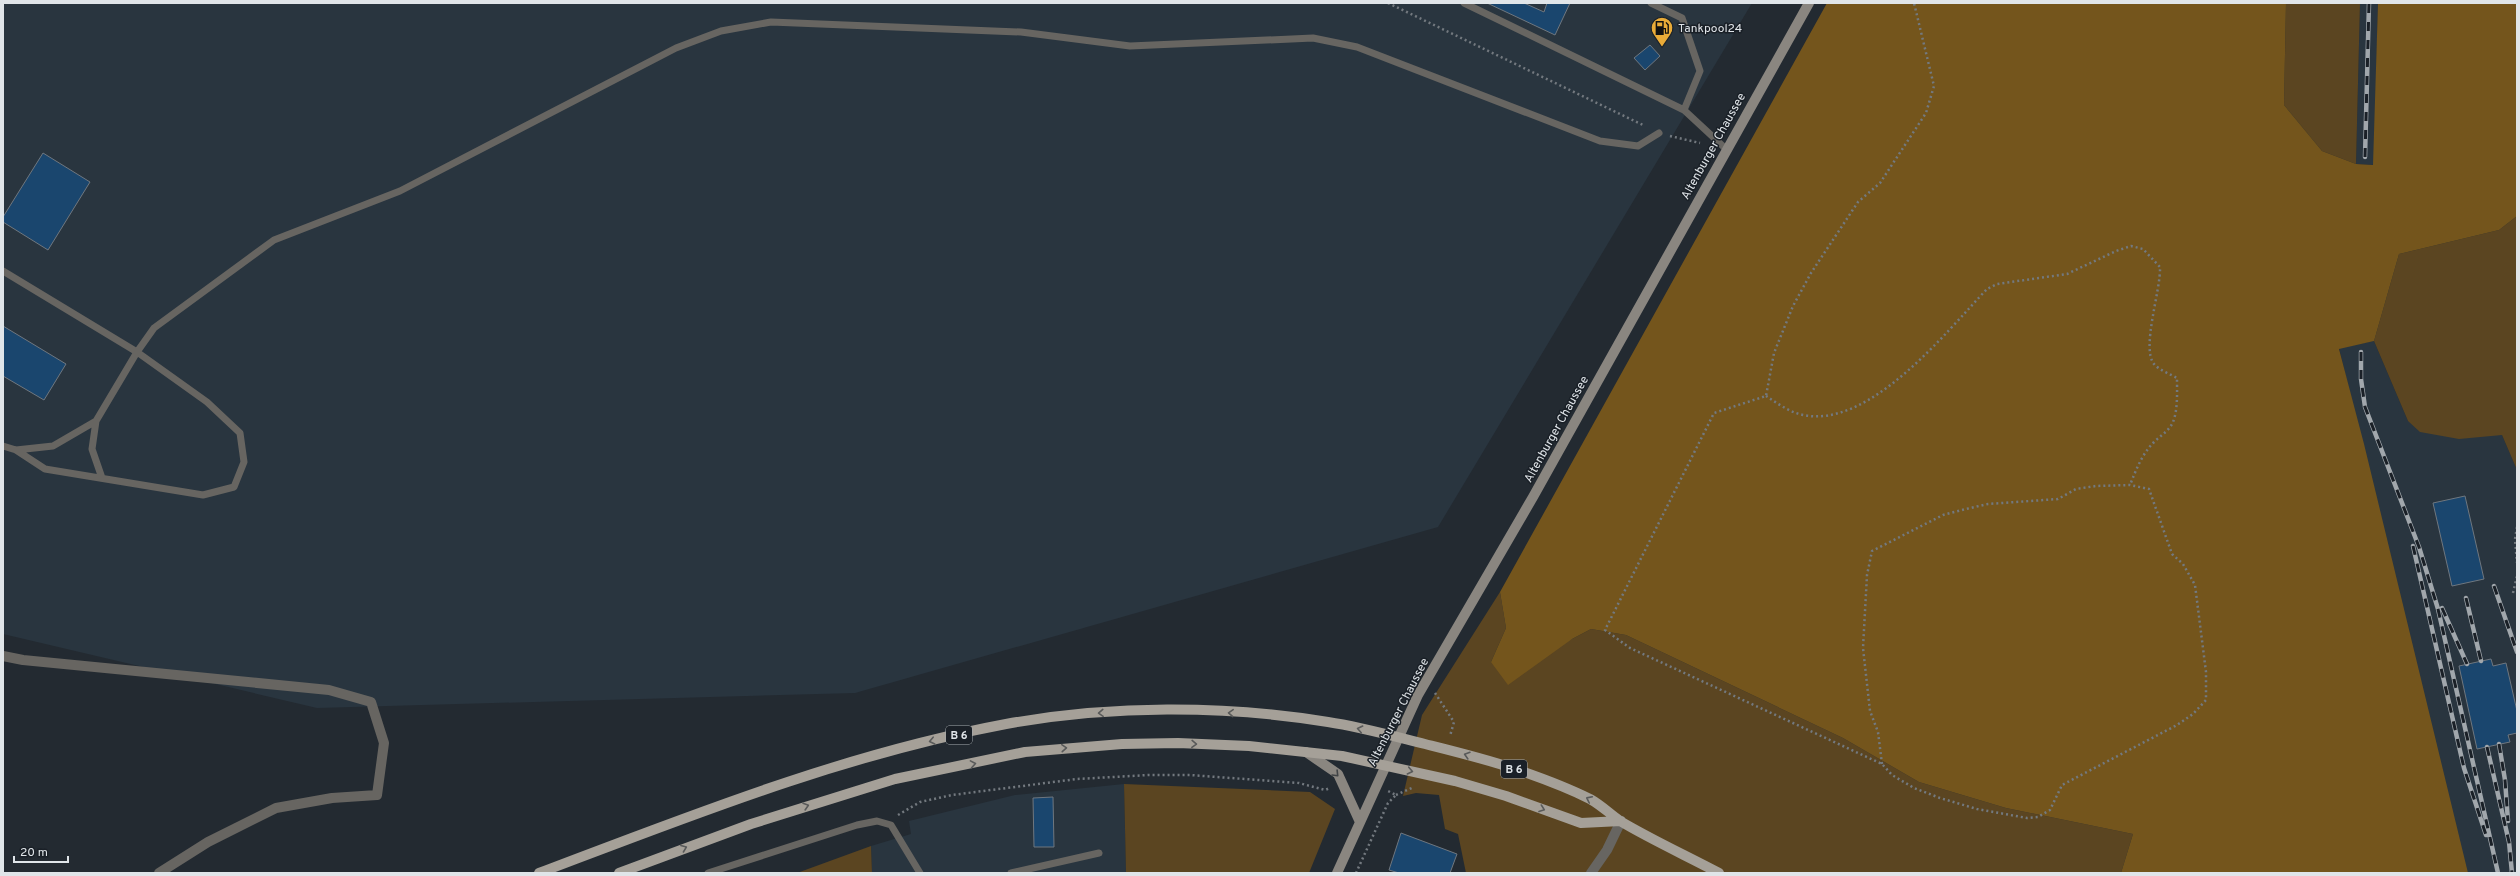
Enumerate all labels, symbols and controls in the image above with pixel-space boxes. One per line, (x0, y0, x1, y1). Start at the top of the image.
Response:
fuel station icon: Tankpool24 (1649, 15, 1675, 48)
place label: Tankpool24 (1678, 21, 1742, 37)
street label: Altenburger Chaussee (1678, 90, 1750, 203)
street label: Altenburger Chaussee (1521, 373, 1593, 486)
street label: Altenburger Chaussee (1365, 656, 1433, 769)
one-way arrow (1228, 708, 1234, 717)
one-way arrow (1098, 709, 1104, 718)
one-way arrow (1357, 725, 1363, 733)
road number: B 6 (946, 726, 972, 744)
one-way arrow (929, 736, 936, 745)
one-way arrow (1191, 739, 1197, 748)
one-way arrow (1061, 744, 1067, 753)
one-way arrow (1464, 751, 1471, 760)
one-way arrow (970, 760, 976, 769)
road number: B 6 (1501, 760, 1527, 778)
one-way arrow (1407, 766, 1414, 774)
one-way arrow (1331, 769, 1339, 777)
one-way arrow (1585, 796, 1593, 804)
one-way arrow (803, 802, 810, 810)
one-way arrow (1539, 804, 1546, 812)
scale bar (14, 838, 68, 864)
text: 20 m (20, 845, 48, 861)
one-way arrow (680, 845, 687, 853)

